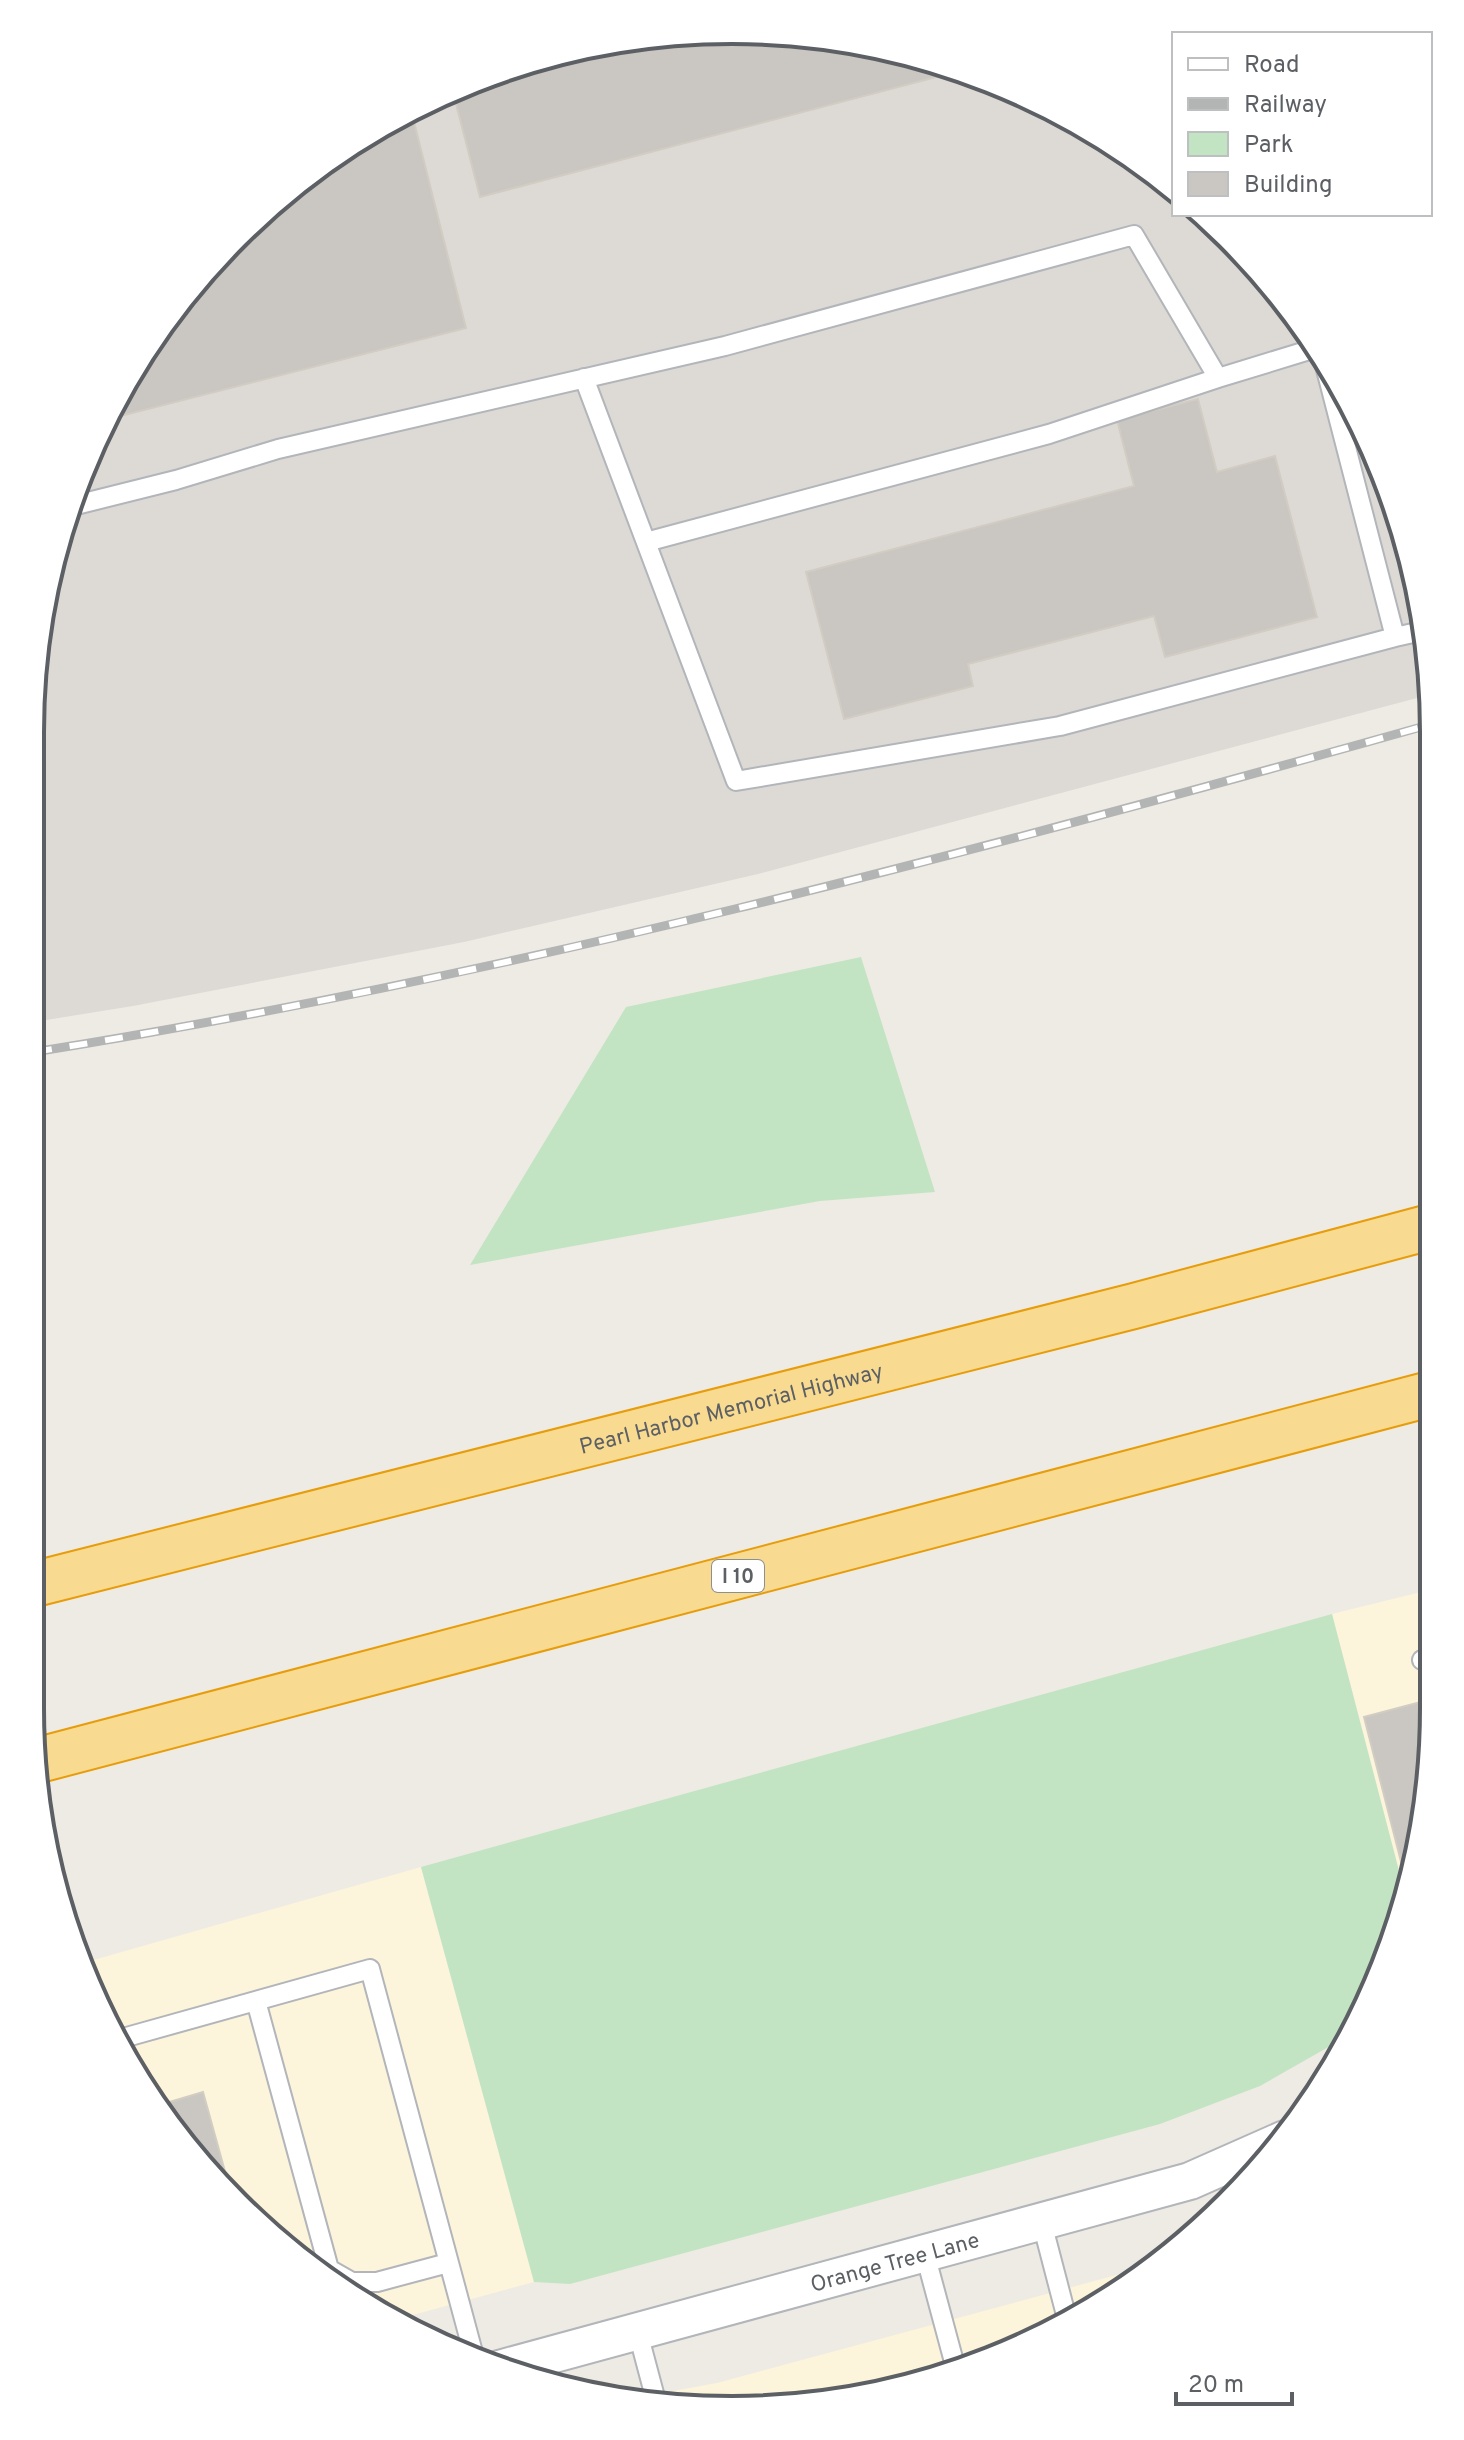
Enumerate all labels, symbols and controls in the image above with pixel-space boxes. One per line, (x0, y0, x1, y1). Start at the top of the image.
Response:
legend (1172, 32, 1432, 216)
text: Road (1244, 51, 1300, 81)
text: Railway (1244, 91, 1327, 121)
text: Park (1244, 131, 1294, 161)
text: Building (1244, 171, 1333, 201)
street label: Pearl Harbor Memorial Highway (577, 1359, 886, 1462)
road number: I 10 (712, 1560, 764, 1592)
street label: Orange Tree Lane (808, 2228, 983, 2300)
scale bar (1176, 2356, 1292, 2406)
text: 20 m (1188, 2371, 1244, 2401)

